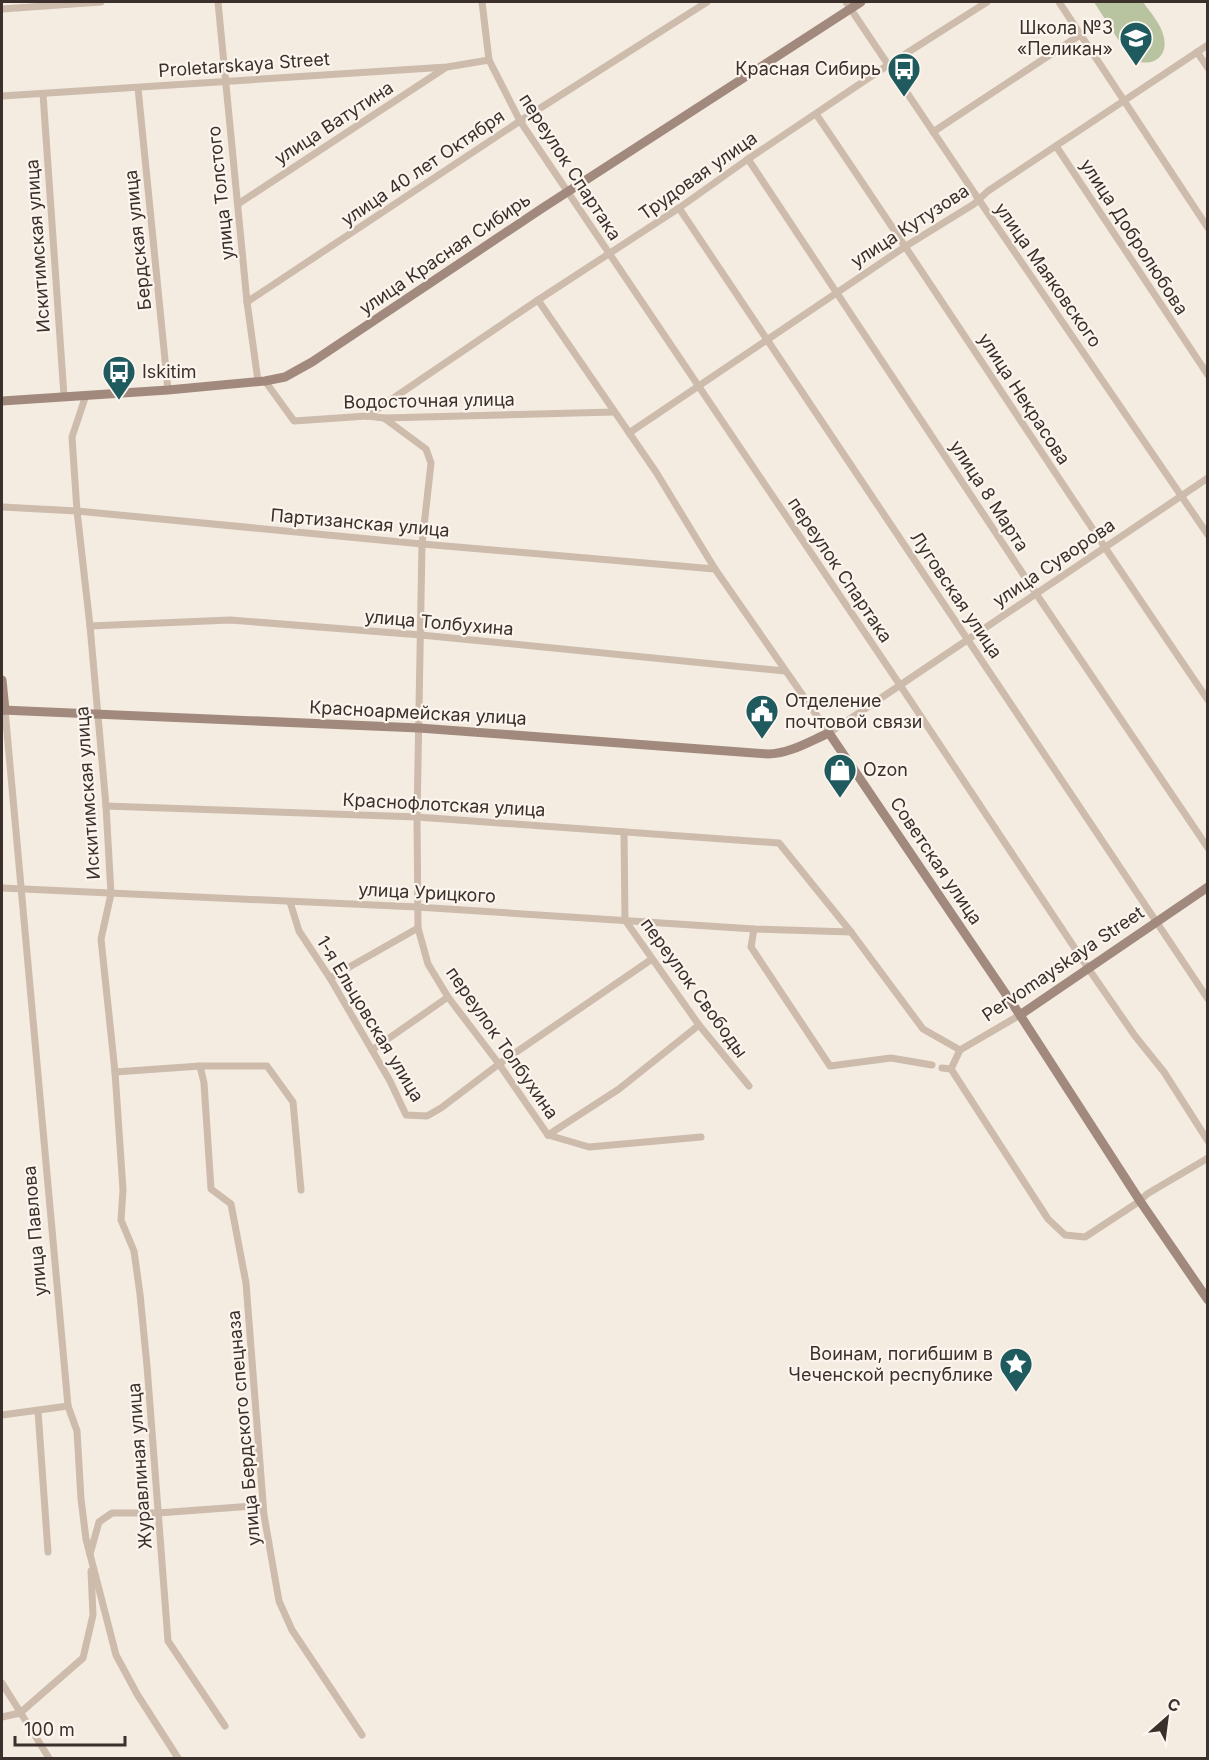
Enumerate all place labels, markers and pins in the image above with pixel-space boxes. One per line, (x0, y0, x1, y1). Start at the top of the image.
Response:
place label: Школа №3 «Пеликан» (1017, 17, 1113, 59)
school or university icon: Школа №3 «Пеликан» (1118, 20, 1154, 67)
bus stop icon: Красная Сибирь (886, 51, 922, 98)
place label: Красная Сибирь (735, 58, 881, 79)
bus stop icon: Iskitim (101, 354, 137, 401)
place label: Iskitim (142, 361, 197, 382)
place label: Отделение почтовой связи (785, 690, 922, 732)
public building icon: Отделение почтовой связи (744, 693, 780, 740)
shop icon: Ozon (822, 752, 858, 799)
place label: Ozon (863, 759, 908, 780)
place label: Воинам, погибшим в Чеченской республике (788, 1343, 993, 1385)
place icon: Воинам, погибшим в Чеченской республике (998, 1346, 1034, 1393)

